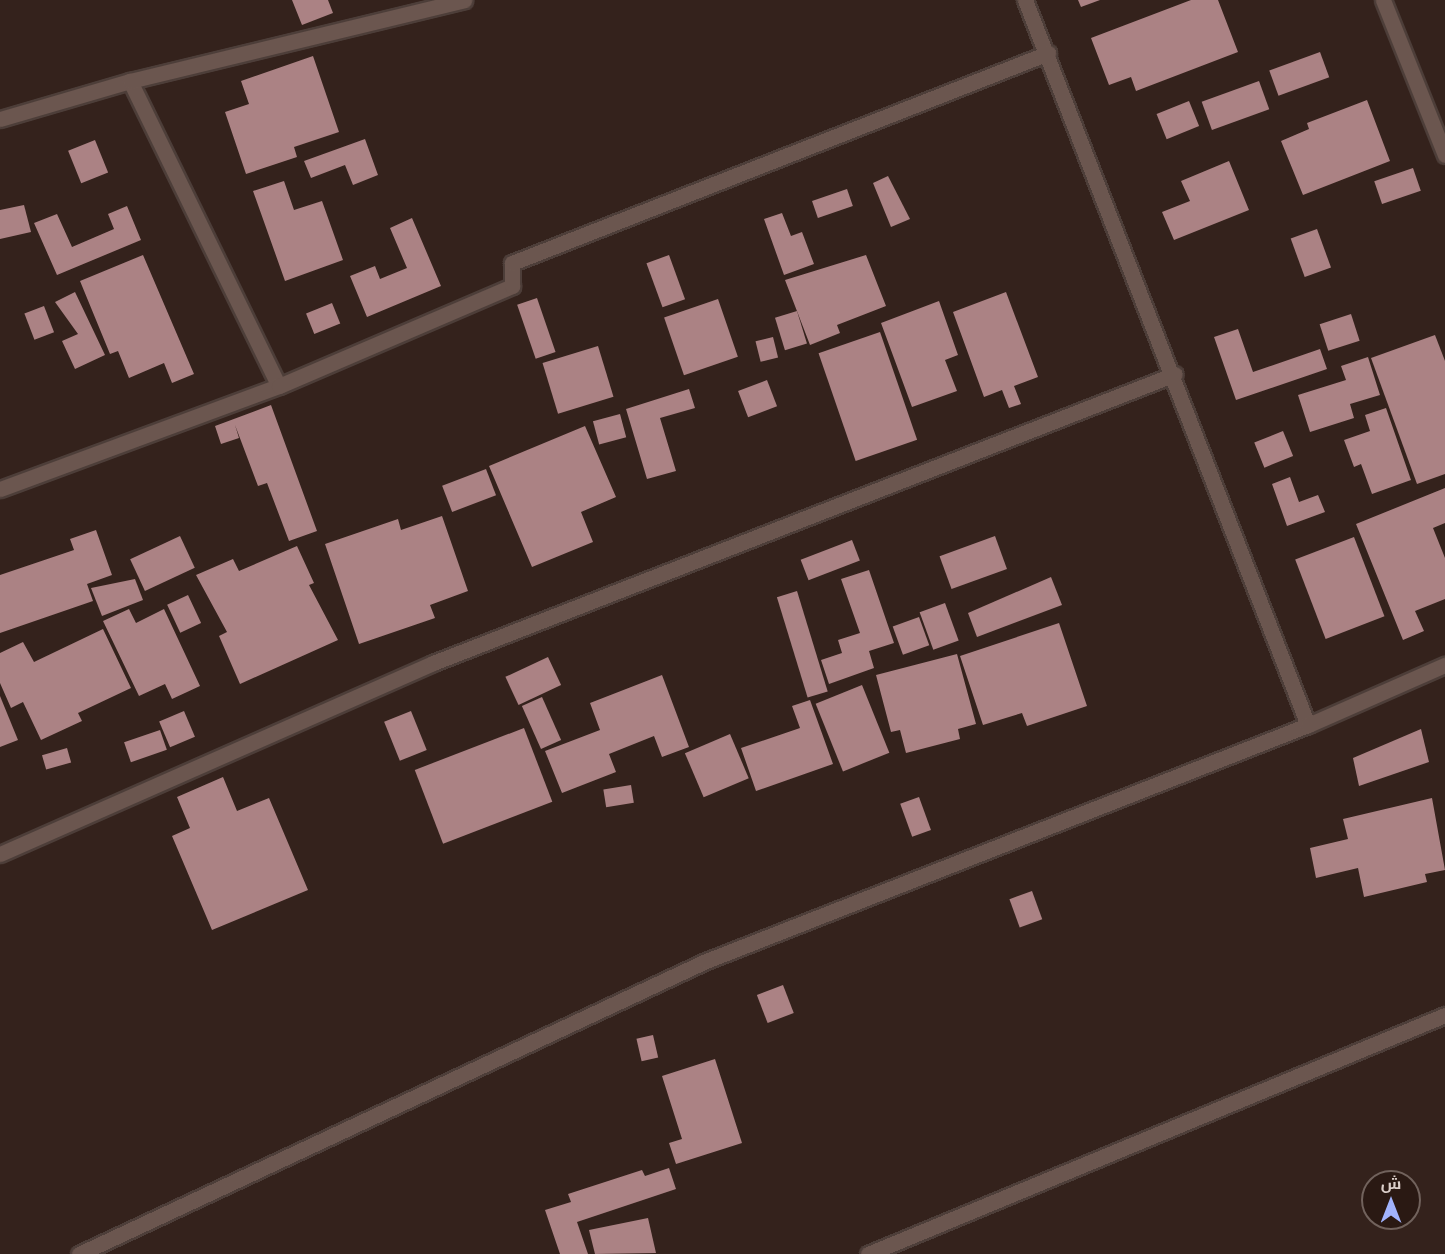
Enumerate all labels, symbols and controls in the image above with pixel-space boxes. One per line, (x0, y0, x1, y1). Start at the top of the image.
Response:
north arrow (1361, 1170, 1421, 1230)
text: ش (1381, 1174, 1401, 1194)

